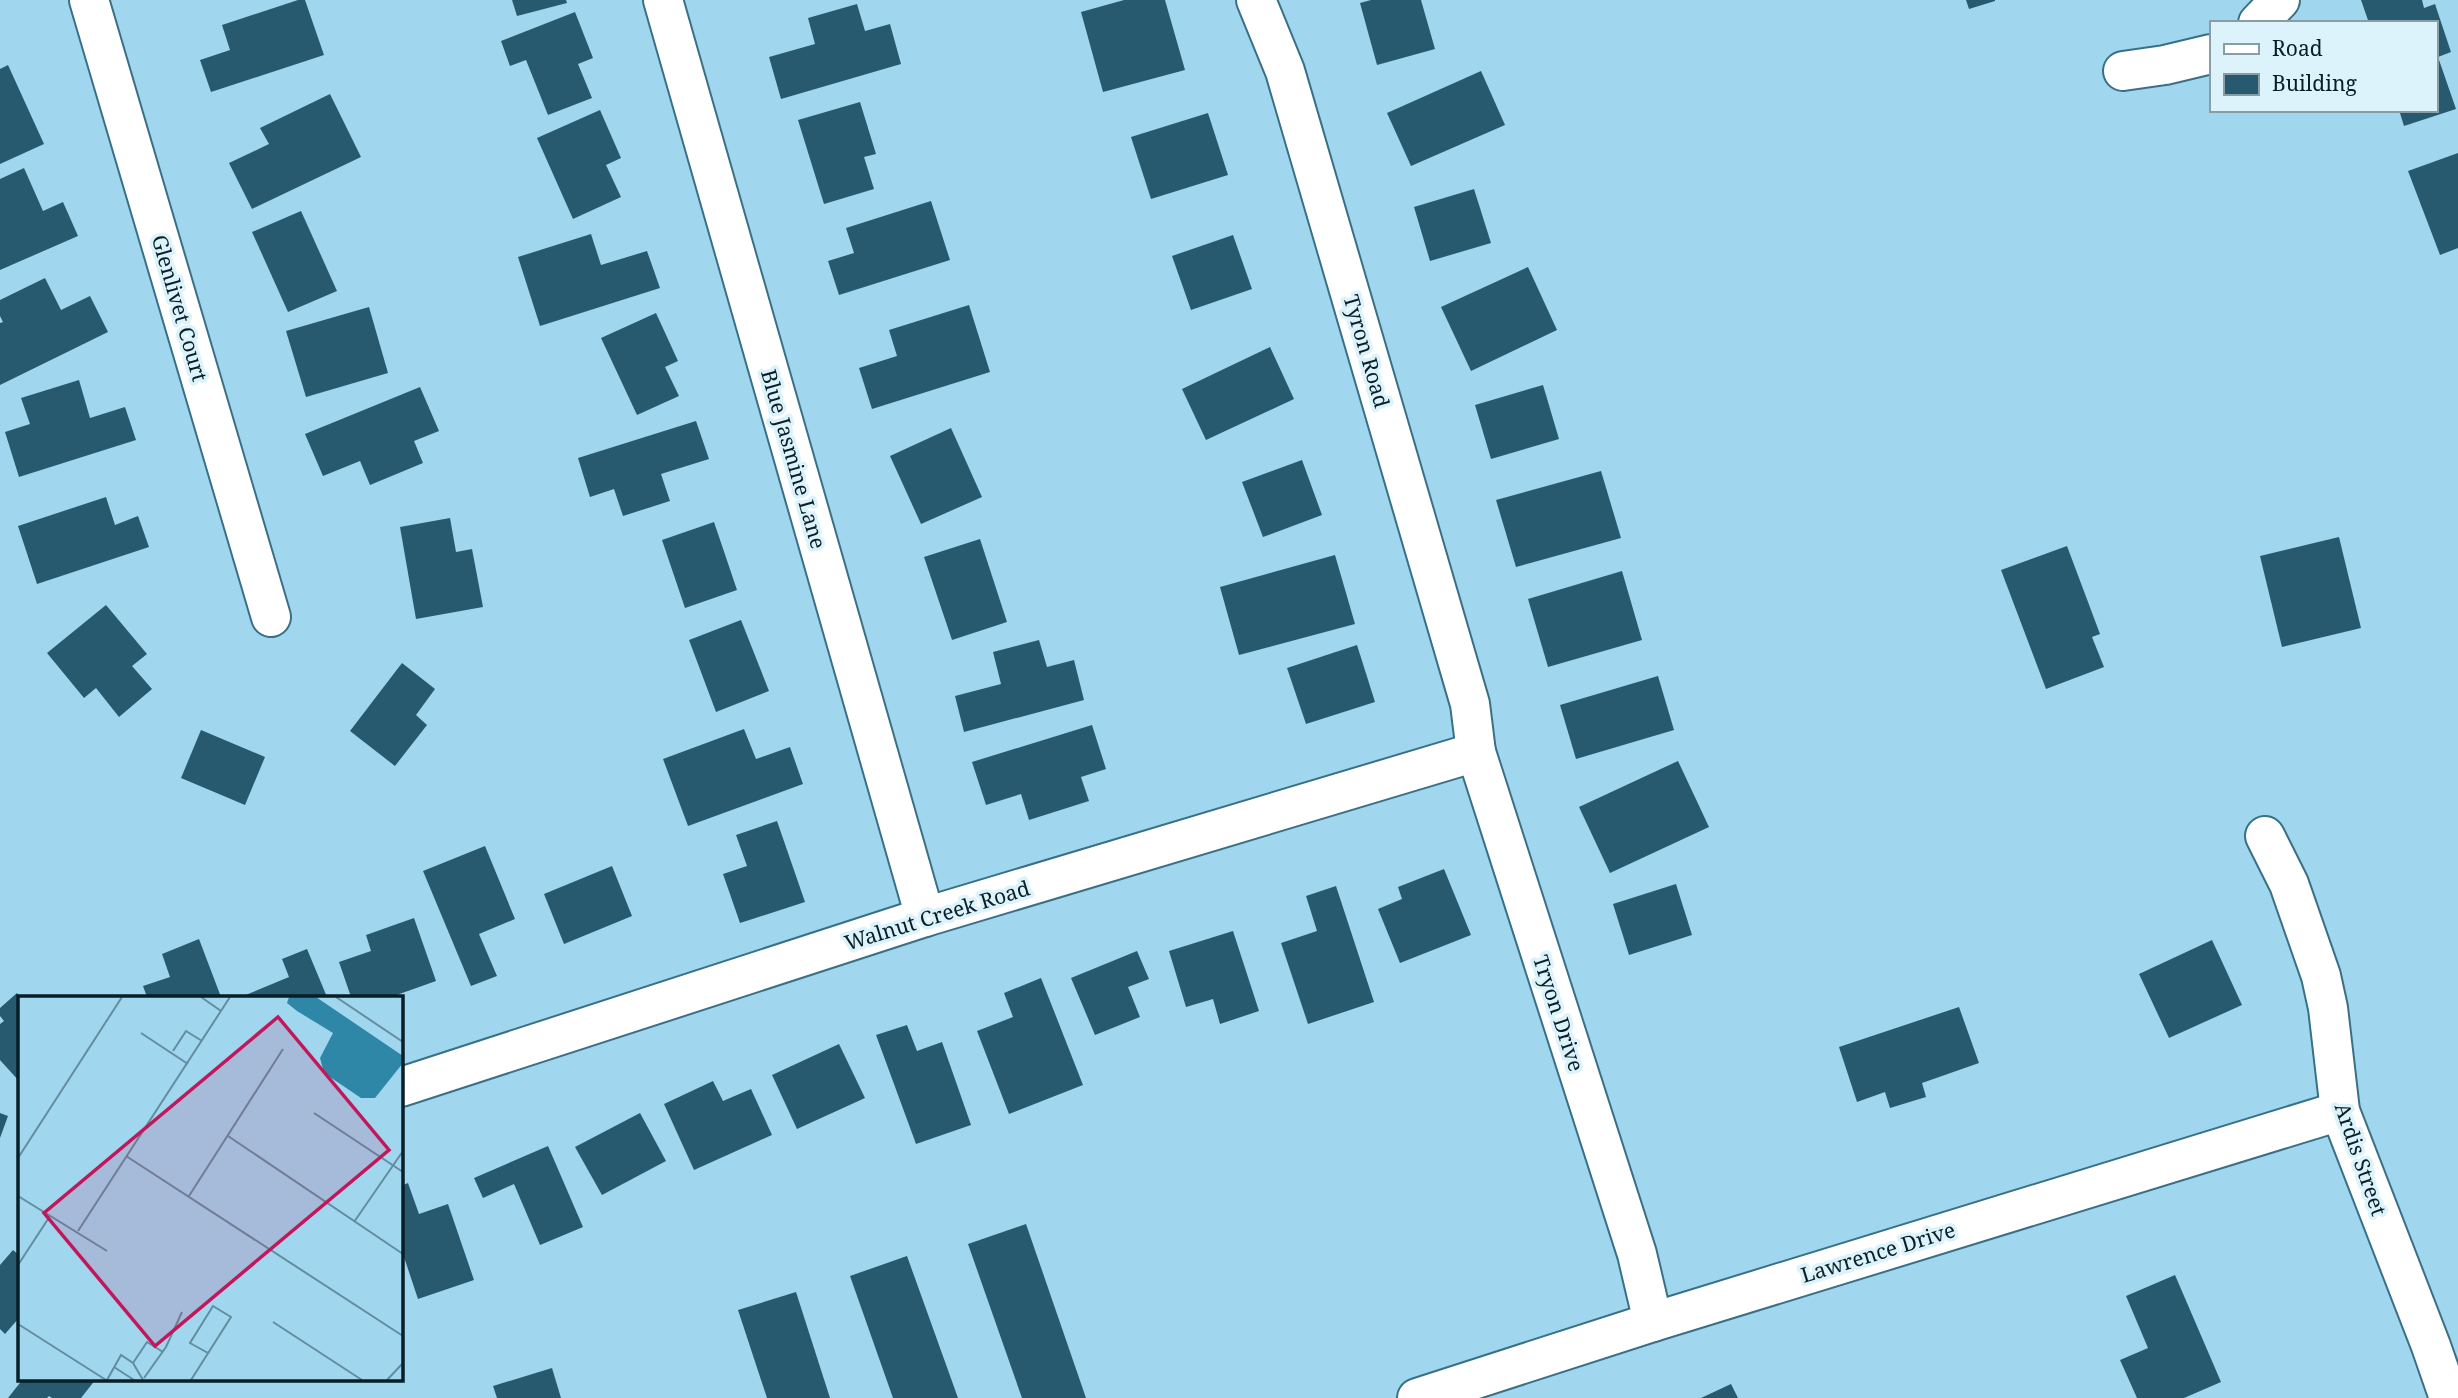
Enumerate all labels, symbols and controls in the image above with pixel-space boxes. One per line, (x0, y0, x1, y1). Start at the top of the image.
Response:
legend (2210, 21, 2437, 112)
text: Road (2272, 34, 2323, 62)
text: Building (2272, 69, 2357, 97)
street label: Glenlivet Court (146, 231, 214, 385)
street label: Tyron Road (1338, 291, 1397, 411)
street label: Blue Jasmine Lane (755, 366, 833, 552)
street label: Walnut Creek Road (841, 873, 1033, 956)
street label: Tryon Drive (1527, 951, 1591, 1075)
inset map (18, 996, 402, 1380)
street label: Ardis Street (2329, 1099, 2393, 1219)
street label: Lawrence Drive (1797, 1215, 1959, 1289)

